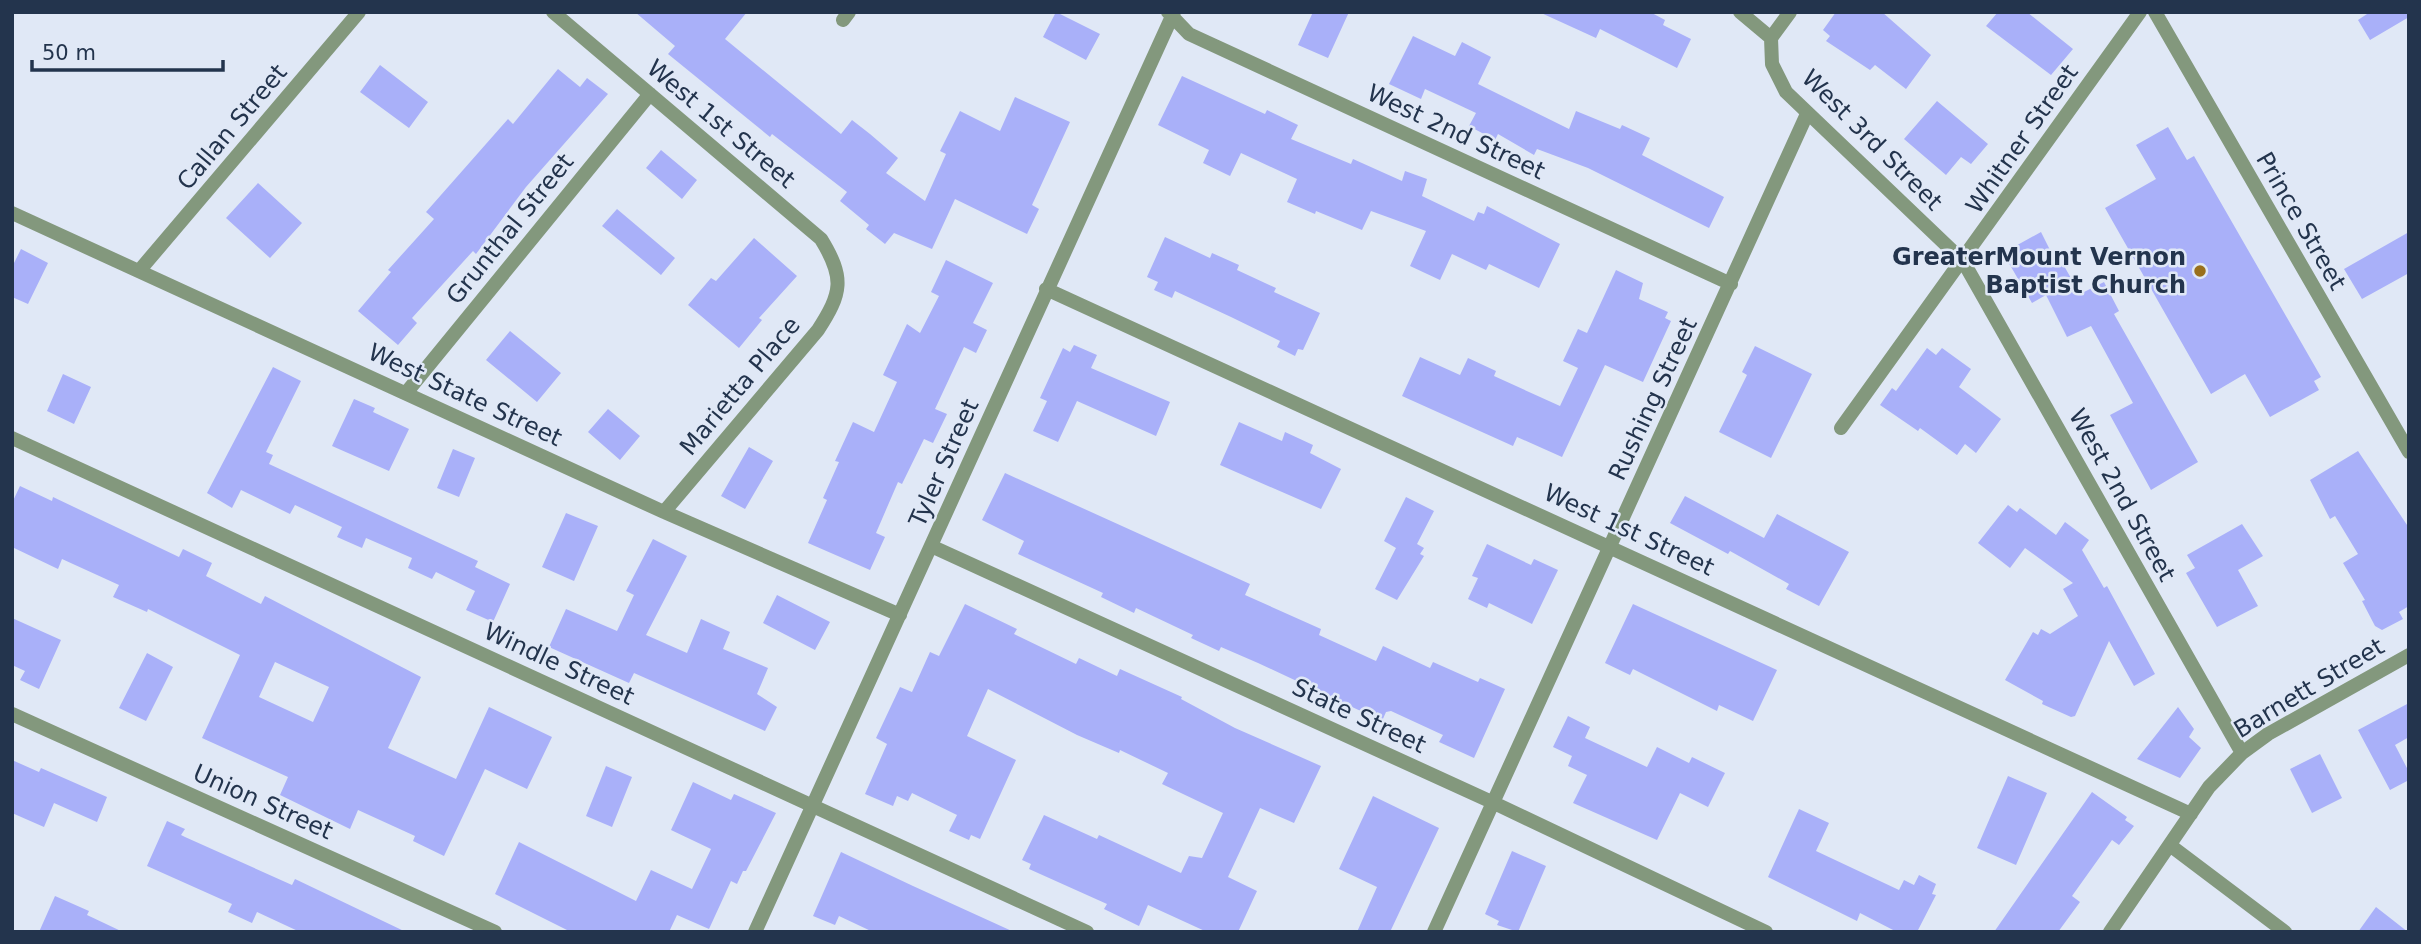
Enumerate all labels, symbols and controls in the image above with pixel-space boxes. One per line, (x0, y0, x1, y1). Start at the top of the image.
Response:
scale bar (32, 28, 222, 72)
text: 50 m (42, 41, 96, 65)
street label: West 1st Street (641, 54, 801, 194)
street label: Callan Street (171, 59, 293, 195)
street label: Whitner Street (1960, 59, 2084, 219)
street label: West 3rd Street (1796, 64, 1948, 216)
street label: West 2nd Street (1363, 79, 1549, 185)
street label: Prince Street (2250, 147, 2352, 295)
street label: Grunthal Street (441, 148, 579, 310)
place label: GreaterMount Vernon Baptist Church (1892, 243, 2186, 299)
marker: GreaterMount Vernon Baptist Church (2192, 263, 2208, 279)
street label: Marietta Place (674, 311, 806, 461)
street label: Rushing Street (1603, 313, 1703, 485)
street label: West State Street (364, 338, 566, 452)
street label: Tyler Street (903, 395, 985, 532)
street label: West 2nd Street (2063, 404, 2181, 586)
street label: West 1st Street (1540, 478, 1718, 582)
street label: Windle Street (480, 617, 638, 711)
street label: Barnett Street (2229, 632, 2389, 744)
street label: State Street (1288, 673, 1430, 759)
street label: Union Street (189, 759, 337, 845)

